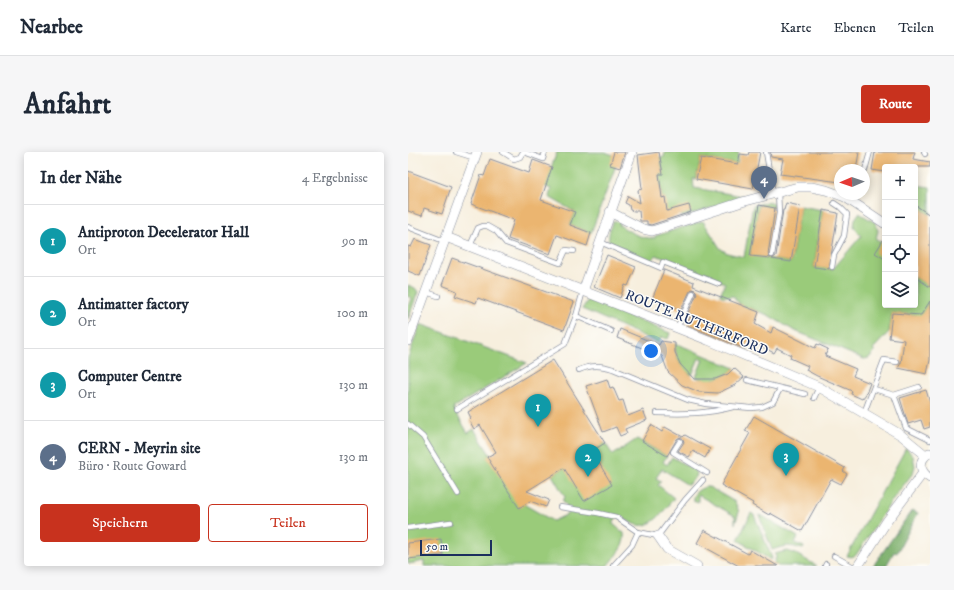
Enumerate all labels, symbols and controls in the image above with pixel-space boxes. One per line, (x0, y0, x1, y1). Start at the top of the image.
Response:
text: Nearbee (20, 16, 83, 39)
text: Karte (780, 19, 811, 37)
text: Ebenen (833, 19, 876, 37)
text: Teilen (898, 19, 934, 37)
button: Route (861, 85, 930, 123)
text: Anfahrt (24, 87, 111, 122)
north arrow (834, 164, 870, 200)
map controls (882, 164, 918, 308)
button: + (882, 164, 918, 200)
pin: 4 (751, 166, 777, 199)
text: In der Nähe (40, 167, 122, 189)
text: 4 Ergebnisse (302, 170, 368, 186)
button: − (882, 200, 918, 236)
text: Antiproton Decelerator Hall (78, 223, 249, 242)
text: 1 (51, 233, 55, 249)
text: 90 m (342, 233, 368, 249)
button: locate (882, 236, 918, 272)
text: Ort (78, 242, 96, 258)
button: layers (882, 272, 918, 308)
street label: ROUTE RUTHERFORD (622, 286, 771, 360)
text: Antimatter factory (78, 295, 189, 314)
text: 2 (50, 305, 56, 321)
text: 100 m (337, 305, 368, 321)
text: Ort (78, 314, 96, 330)
your location (641, 341, 661, 361)
text: Computer Centre (78, 367, 182, 386)
text: 3 (51, 377, 55, 393)
text: 130 m (339, 377, 368, 393)
text: Ort (78, 386, 96, 402)
pin: 1 (525, 394, 551, 427)
text: CERN - Meyrin site (78, 439, 201, 458)
pin: 3 (773, 443, 799, 476)
pin: 2 (575, 444, 601, 477)
text: 4 (49, 449, 57, 465)
text: 130 m (339, 449, 368, 465)
text: Büro · Route Goward (78, 458, 186, 474)
button: Speichern (40, 504, 200, 542)
button: Teilen (208, 504, 368, 542)
scale bar (420, 538, 492, 557)
text: 50 m (426, 540, 448, 554)

